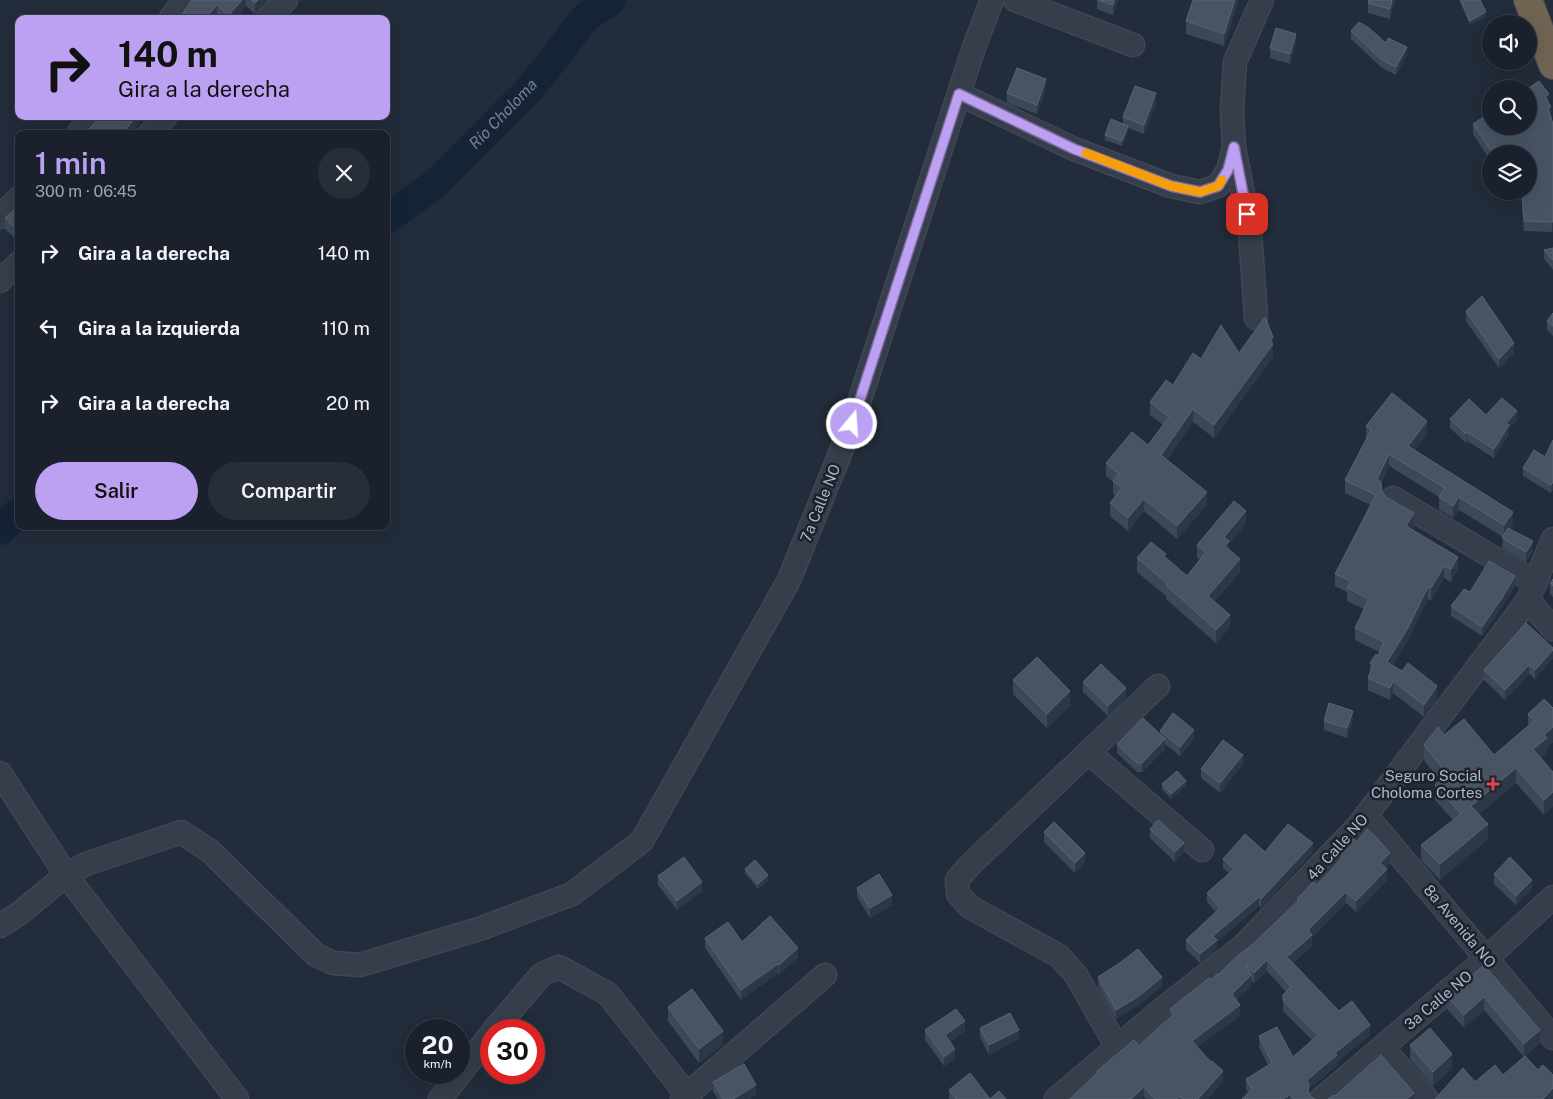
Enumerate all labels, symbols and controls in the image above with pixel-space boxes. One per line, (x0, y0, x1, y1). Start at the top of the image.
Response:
map controls (1482, 15, 1537, 200)
button: sound (1482, 15, 1537, 70)
text: 140 m (118, 34, 218, 75)
icon: right (35, 35, 100, 100)
water label: Río Choloma (465, 75, 541, 153)
text: Gira a la derecha (118, 76, 290, 102)
button: search (1482, 80, 1537, 135)
text: 1 min (35, 145, 106, 181)
button: layers (1482, 145, 1537, 200)
button: close (318, 147, 370, 199)
text: 300 m · 06:45 (35, 182, 137, 201)
pin (1226, 193, 1268, 235)
icon: arrive (1233, 200, 1261, 228)
icon: right (35, 239, 63, 267)
text: Gira a la derecha (78, 242, 230, 264)
text: 140 m (318, 242, 370, 264)
icon: left (35, 314, 63, 342)
text: Gira a la izquierda (78, 317, 240, 339)
text: 110 m (322, 317, 370, 339)
icon: right (35, 389, 63, 417)
text: Gira a la derecha (78, 392, 230, 414)
text: 20 m (326, 392, 370, 414)
position arrow (825, 397, 877, 449)
button: Salir (35, 462, 198, 520)
button: Compartir (208, 462, 370, 520)
street label: 7a Calle NO (797, 462, 843, 544)
place label: Seguro Social Choloma Cortes (1371, 767, 1482, 801)
marker: Seguro Social Choloma Cortes (1486, 777, 1500, 791)
street label: 4a Calle NO (1303, 811, 1371, 883)
street label: 8a Avenida NO (1420, 881, 1500, 971)
street label: 3a Calle NO (1401, 967, 1475, 1033)
speed limit sign: 30 (480, 1019, 545, 1084)
text: 20 (422, 1030, 454, 1060)
text: km/h (423, 1057, 452, 1071)

